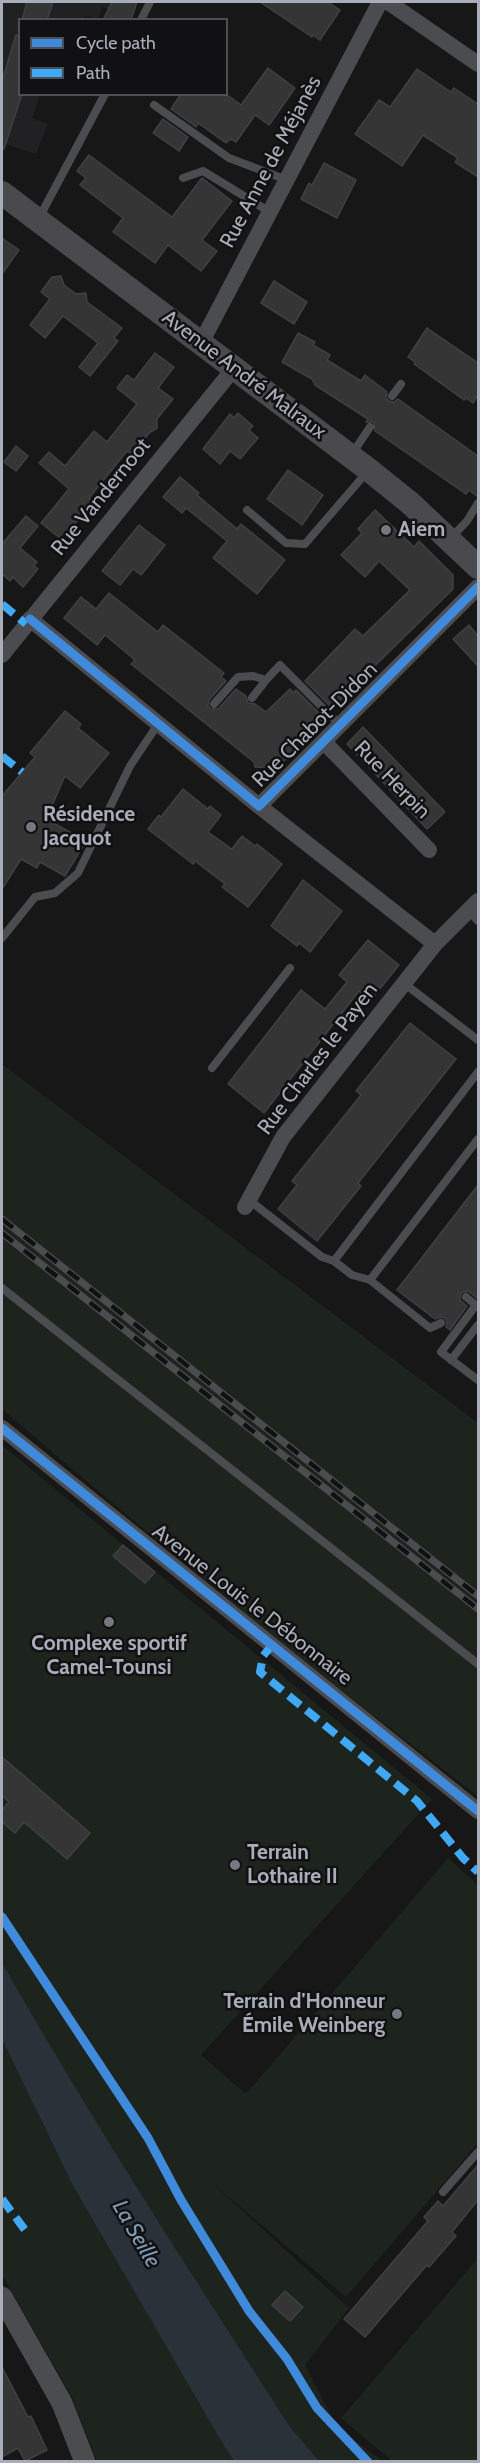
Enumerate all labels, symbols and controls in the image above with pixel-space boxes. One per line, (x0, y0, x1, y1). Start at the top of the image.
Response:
legend (18, 18, 228, 96)
text: Cycle path (76, 32, 156, 54)
text: Path (76, 62, 110, 84)
street label: Rue Anne de Méjanès (215, 72, 327, 252)
street label: Avenue André Malraux (157, 305, 331, 445)
street label: Rue Vandernoot (46, 433, 156, 561)
place label: Aiem (398, 517, 445, 543)
marker: Aiem (379, 523, 393, 537)
street label: Rue Chabot-Didon (247, 657, 383, 793)
street label: Rue Herpin (349, 736, 435, 824)
place label: Résidence Jacquot (43, 802, 135, 852)
marker: Résidence Jacquot (24, 820, 38, 834)
street label: Rue Charles le Payen (253, 978, 383, 1140)
street label: Avenue Louis le Débonnaire (147, 1519, 357, 1691)
marker: Complexe sportif Camel-Tounsi (102, 1615, 116, 1629)
place label: Complexe sportif Camel-Tounsi (31, 1631, 187, 1681)
place label: Terrain Lothaire II (247, 1840, 338, 1890)
marker: Terrain Lothaire II (228, 1858, 242, 1872)
place label: Terrain d'Honneur Émile Weinberg (223, 1989, 385, 2039)
marker: Terrain d'Honneur Émile Weinberg (390, 2007, 404, 2021)
water label: La Seille (106, 2196, 166, 2272)

